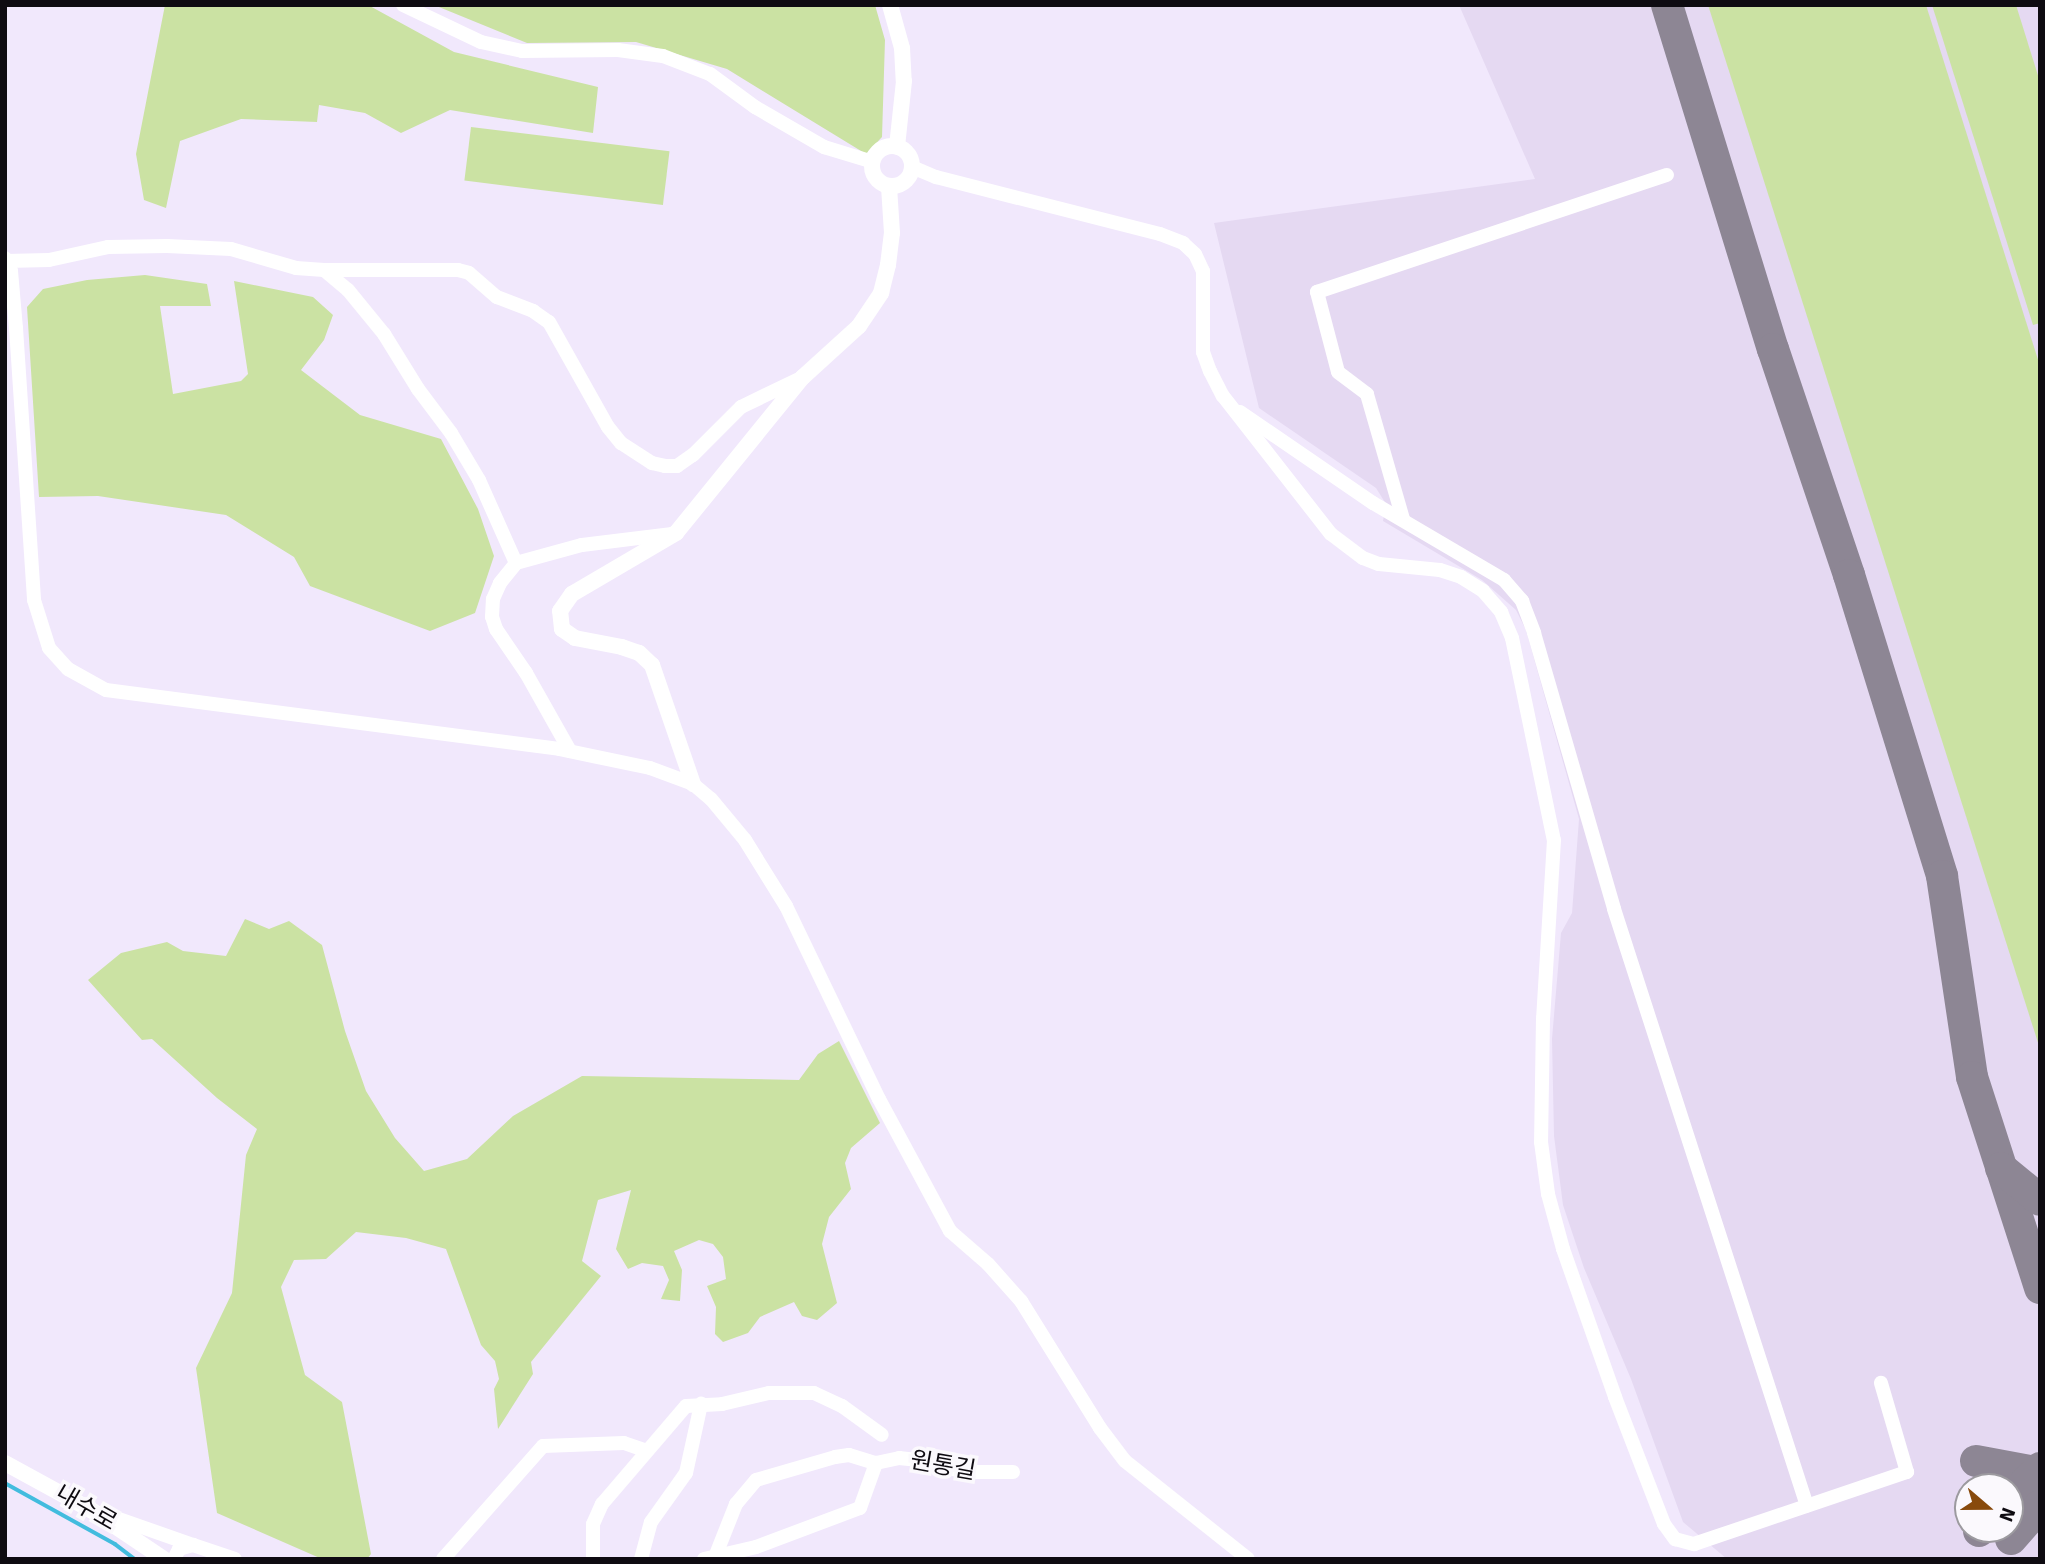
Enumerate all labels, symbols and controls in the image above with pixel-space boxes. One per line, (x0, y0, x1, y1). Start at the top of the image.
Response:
street label: 원통길 (908, 1446, 978, 1486)
north arrow (1954, 1473, 2024, 1543)
street label: 내수로 (50, 1479, 122, 1537)
text: N (1993, 1504, 2020, 1525)

